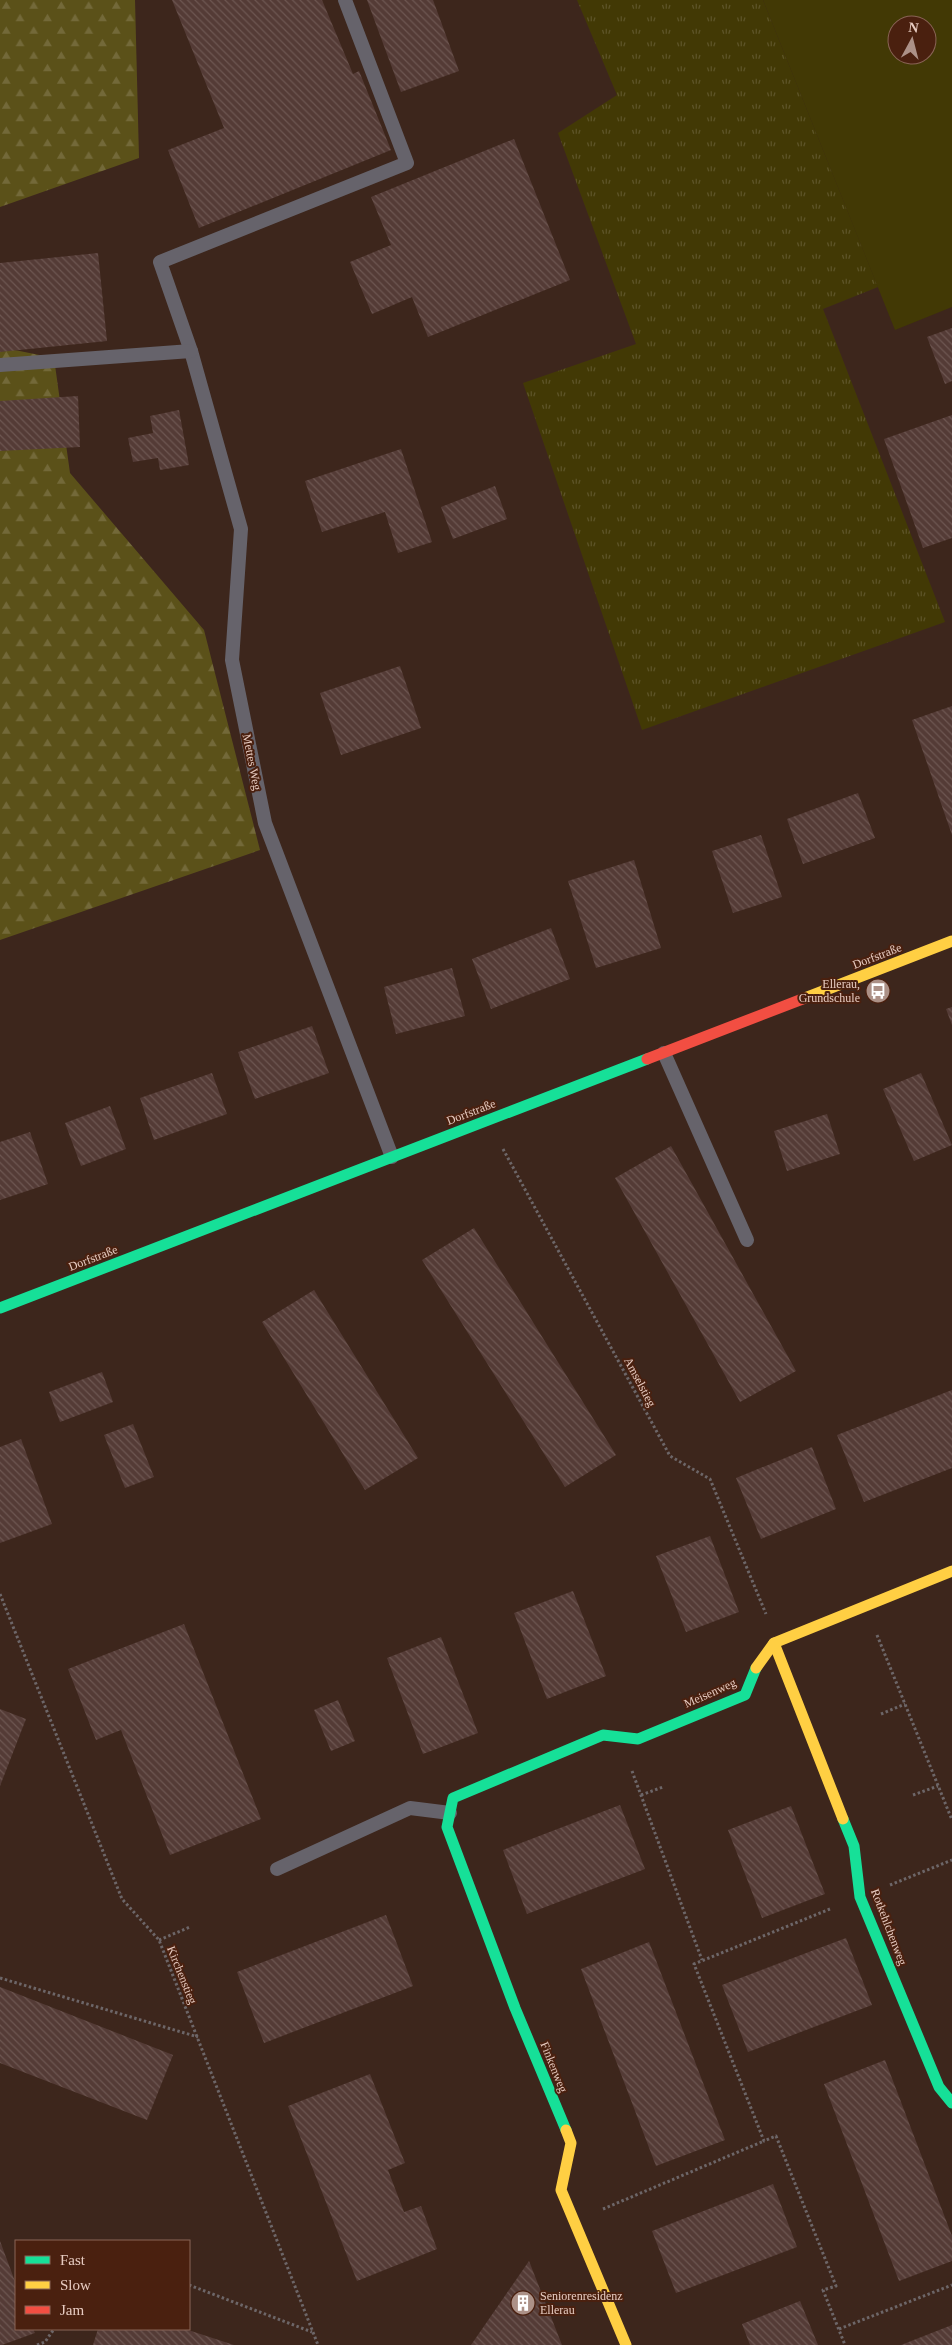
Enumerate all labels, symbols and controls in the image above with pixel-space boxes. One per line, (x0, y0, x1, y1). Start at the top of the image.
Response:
north arrow (887, 15, 937, 65)
text: N (908, 20, 919, 36)
street label: Mettes Weg (240, 733, 264, 791)
street label: Dorfstraße (851, 940, 903, 972)
place label: Ellerau, Grundschule (799, 977, 860, 1005)
bus stop icon: Ellerau, Grundschule (865, 978, 891, 1004)
street label: Dorfstraße (445, 1096, 497, 1128)
street label: Dorfstraße (67, 1242, 119, 1274)
street label: Amselstieg (621, 1355, 659, 1409)
street label: Meisenweg (682, 1675, 738, 1711)
street label: Rotkehlchenweg (868, 1887, 910, 1967)
street label: Kirchenstieg (164, 1944, 200, 2006)
street label: Finkenweg (538, 2040, 570, 2094)
legend (15, 2240, 190, 2330)
text: Fast (60, 2252, 86, 2268)
text: Slow (60, 2277, 91, 2293)
place label: Seniorenresidenz Ellerau (540, 2289, 623, 2317)
building icon: Seniorenresidenz Ellerau (510, 2290, 536, 2316)
text: Jam (60, 2302, 84, 2318)

